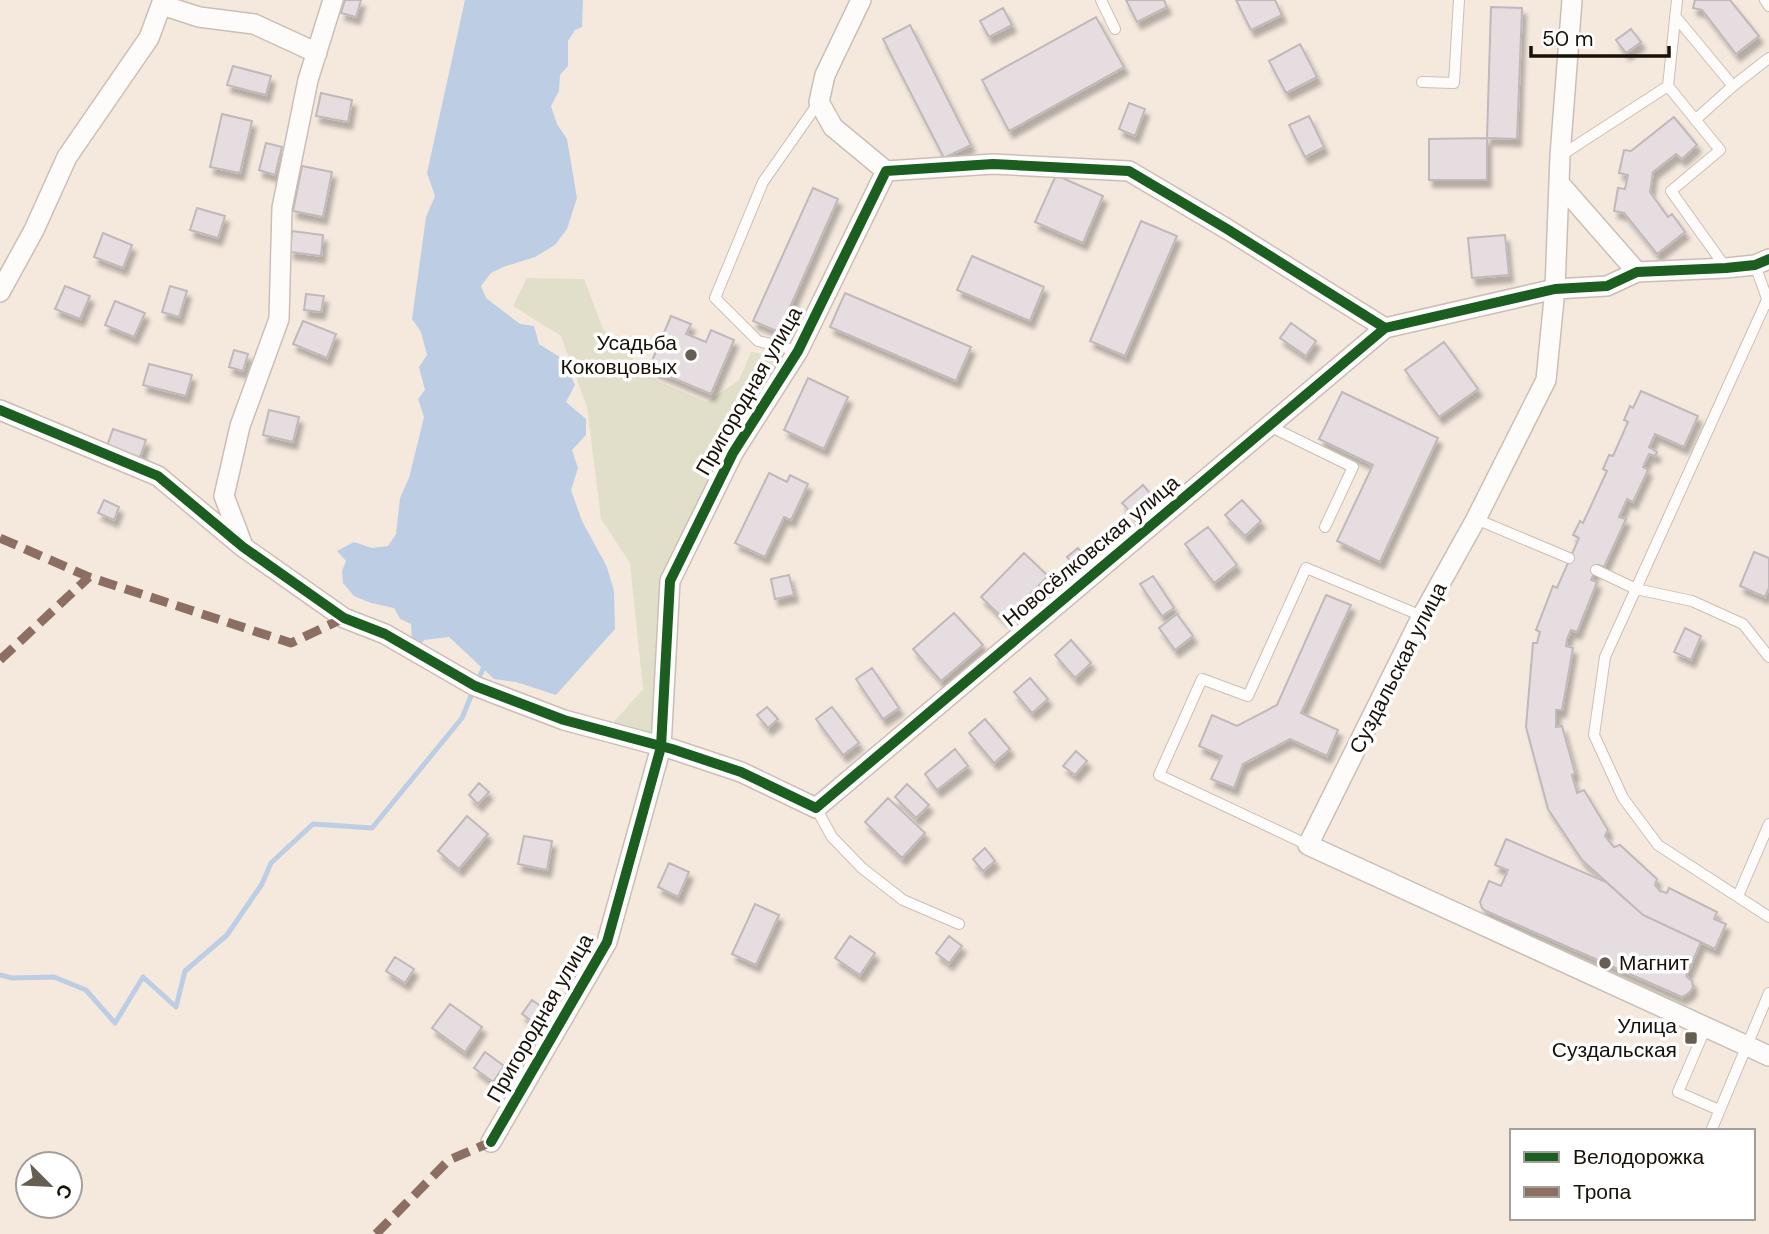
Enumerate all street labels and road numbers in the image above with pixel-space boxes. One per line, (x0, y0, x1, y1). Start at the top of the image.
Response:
street label: Пригородная улица (689, 301, 809, 480)
street label: Новосёлковская улица (997, 469, 1185, 633)
street label: Суздальская улица (1343, 577, 1453, 758)
street label: Пригородная улица (480, 928, 600, 1107)

